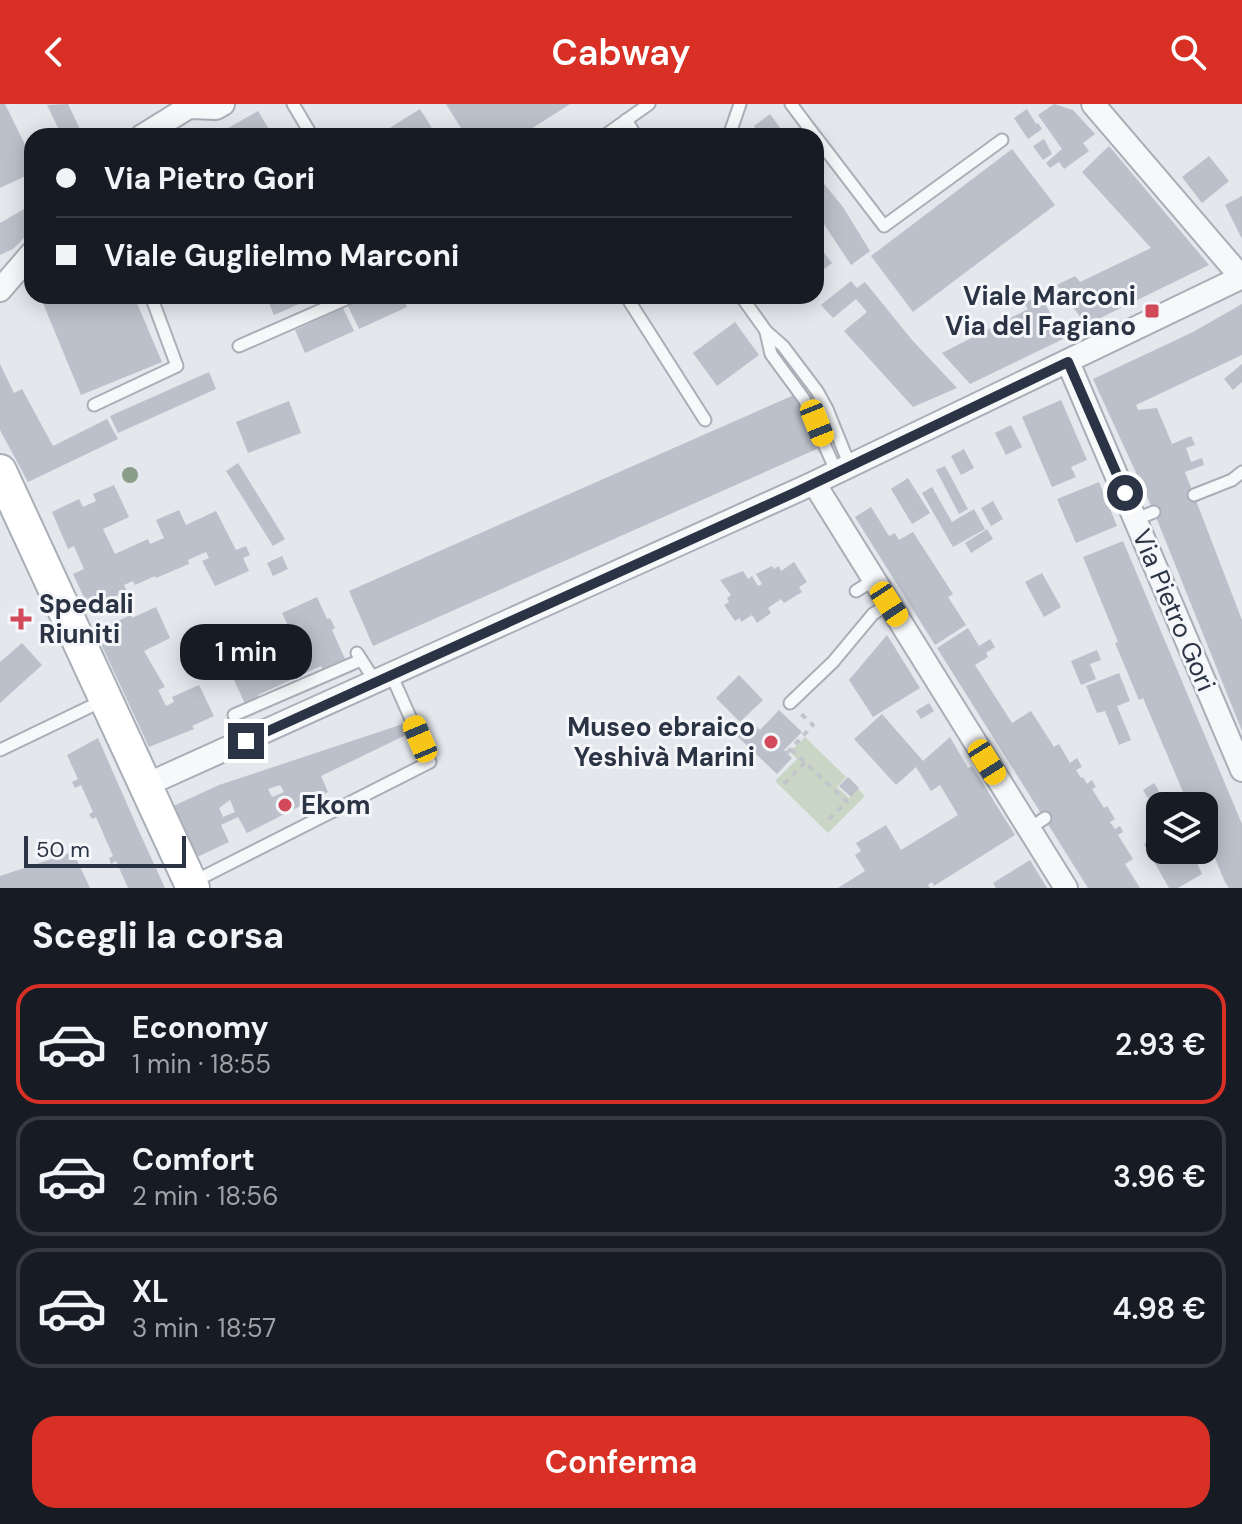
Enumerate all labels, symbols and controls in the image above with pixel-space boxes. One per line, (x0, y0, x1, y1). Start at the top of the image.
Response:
text: Cabway (552, 29, 690, 76)
icon: back (32, 30, 76, 74)
icon: search (1166, 30, 1210, 74)
text: Via Pietro Gori (104, 159, 315, 198)
text: Viale Guglielmo Marconi (104, 236, 459, 275)
place label: Viale Marconi Via del Fagiano (945, 279, 1136, 343)
marker: Viale Marconi Via del Fagiano (1143, 302, 1161, 320)
car (797, 396, 837, 450)
route start (1107, 475, 1143, 511)
street label: Via Pietro Gori (1125, 524, 1223, 696)
car (866, 577, 912, 631)
place label: Spedali Riuniti (39, 587, 134, 651)
marker: Spedali Riuniti (10, 608, 32, 630)
callout: 1 min (180, 625, 312, 681)
text: 1 min (215, 635, 277, 669)
place label: Museo ebraico Yeshivà Marini (567, 710, 755, 774)
car (400, 712, 440, 766)
route end (228, 723, 264, 759)
marker: Museo ebraico Yeshivà Marini (762, 733, 780, 751)
car (964, 735, 1010, 789)
place label: Ekom (301, 788, 370, 822)
map controls (1146, 792, 1218, 864)
button: layers (1146, 792, 1218, 864)
marker: Ekom (276, 796, 294, 814)
scale bar (24, 832, 186, 868)
text: 50 m (36, 835, 90, 864)
text: Scegli la corsa (32, 912, 284, 959)
icon: car (36, 1008, 108, 1080)
text: Economy (132, 1008, 269, 1047)
text: 2.93 € (1115, 1025, 1206, 1064)
text: 1 min · 18:55 (132, 1047, 271, 1081)
icon: car (36, 1140, 108, 1212)
text: Comfort (132, 1140, 255, 1179)
text: 3.96 € (1113, 1157, 1206, 1196)
text: 2 min · 18:56 (132, 1179, 279, 1213)
icon: car (36, 1272, 108, 1344)
text: XL (132, 1272, 169, 1311)
text: 4.98 € (1112, 1289, 1206, 1328)
text: 3 min · 18:57 (132, 1311, 276, 1345)
button: Conferma (32, 1416, 1210, 1508)

